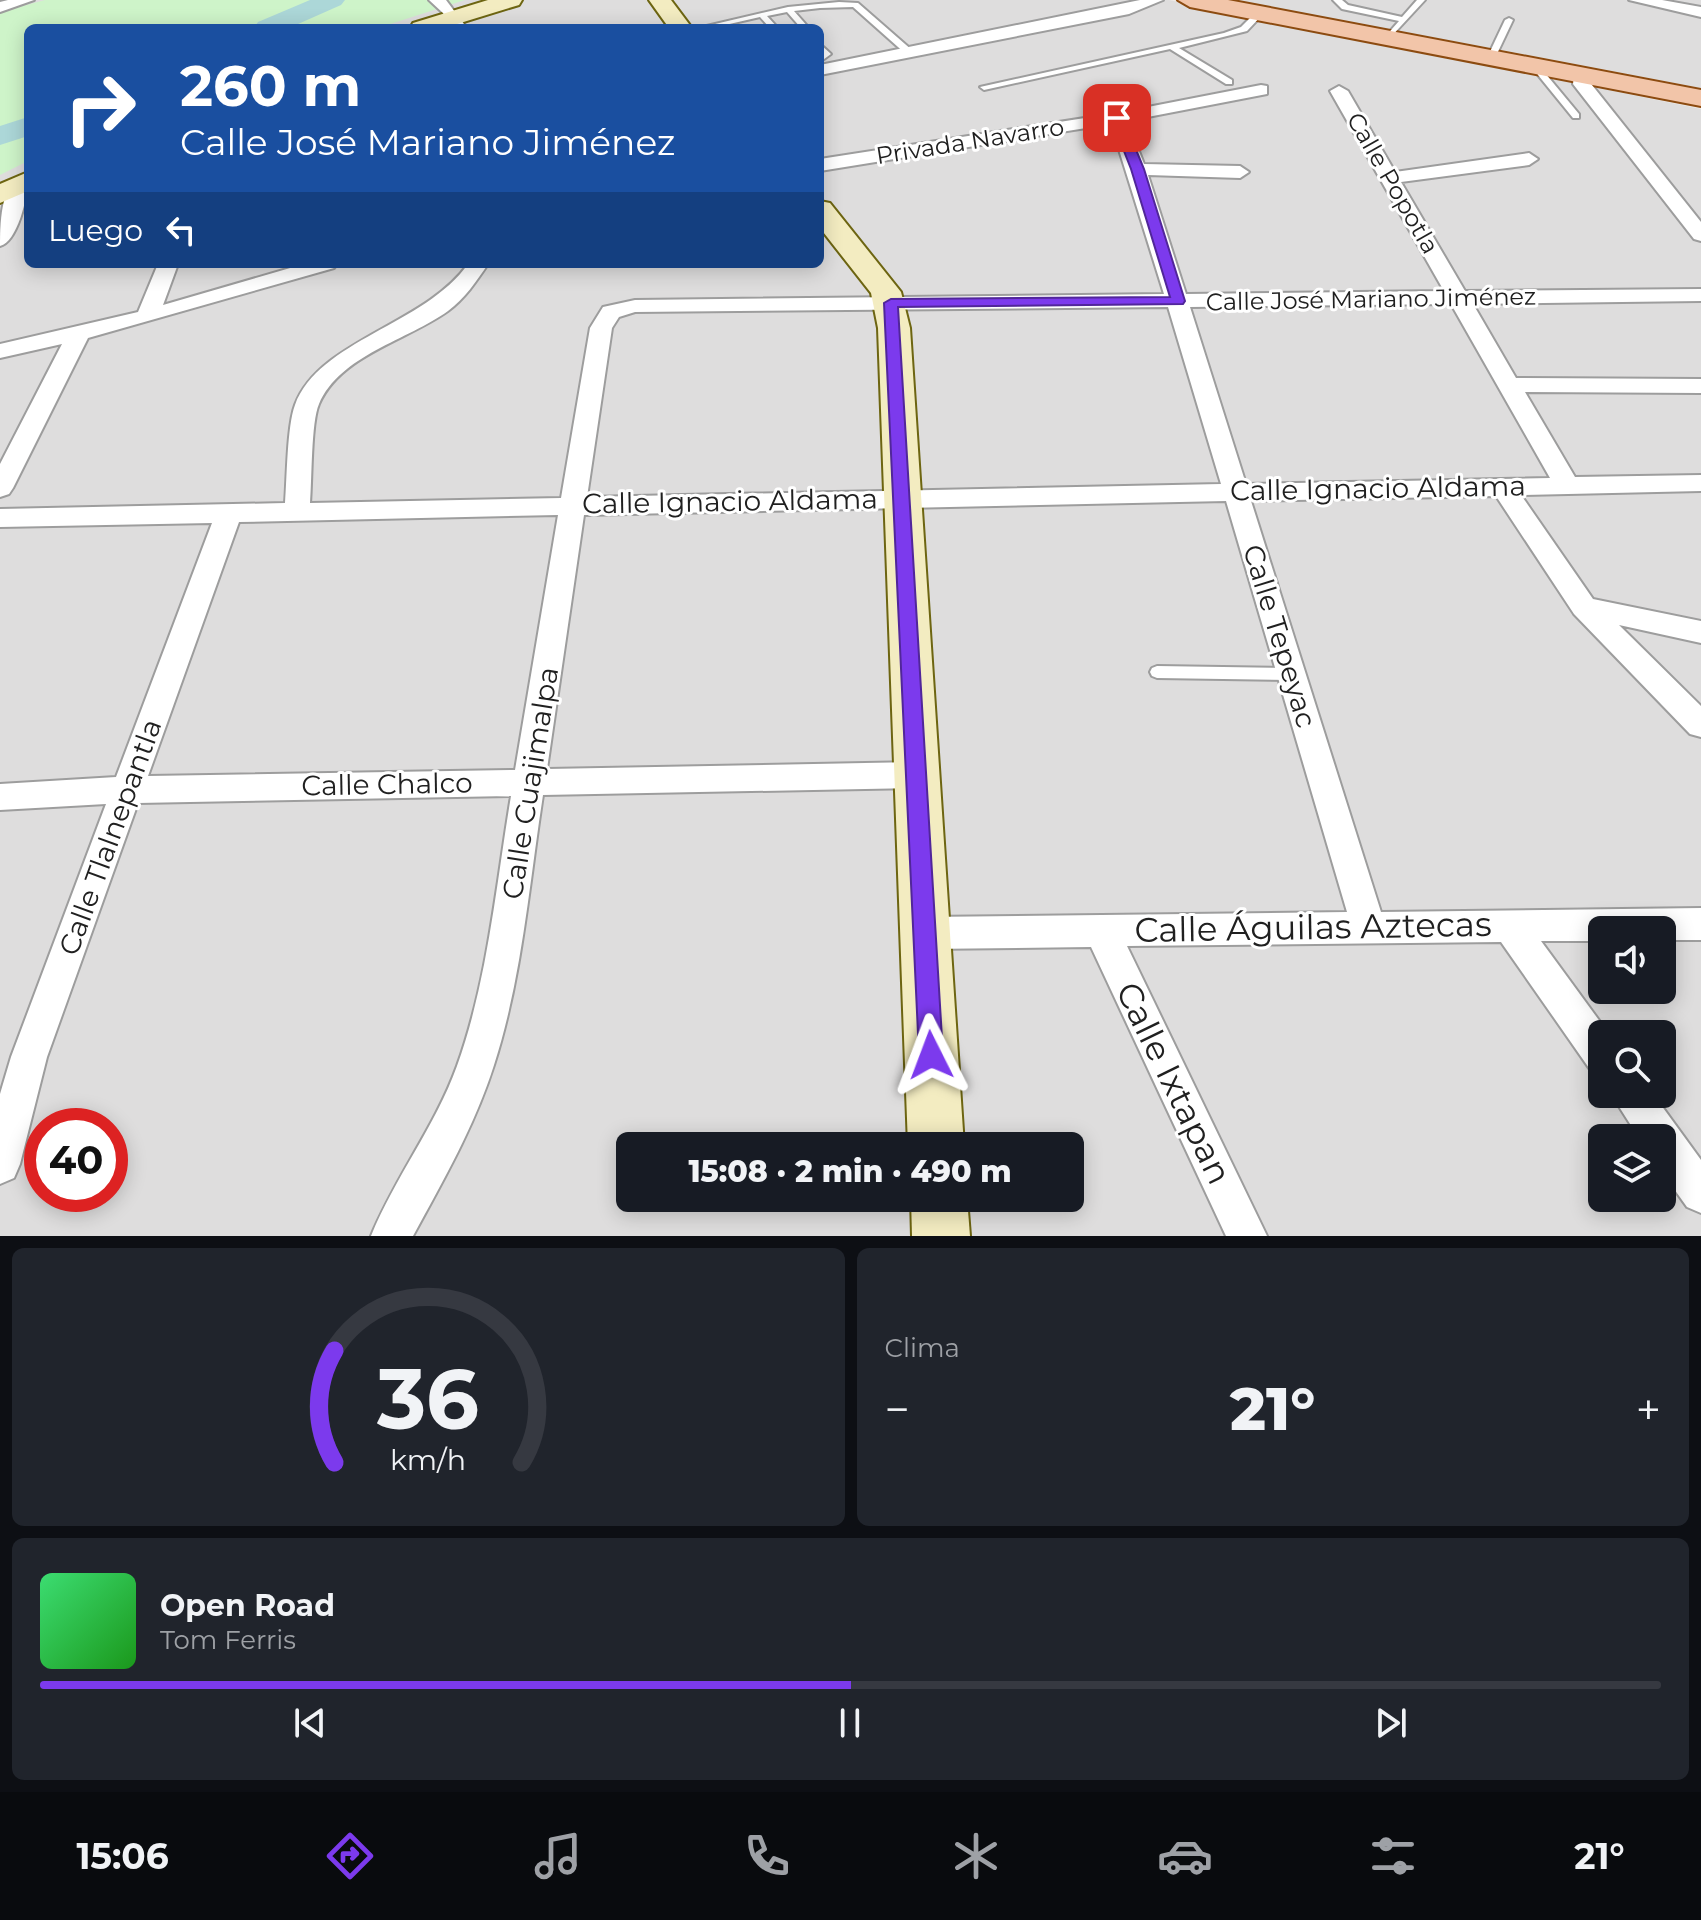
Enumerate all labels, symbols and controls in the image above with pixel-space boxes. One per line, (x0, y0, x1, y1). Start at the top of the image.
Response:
text: 260 m (180, 52, 361, 120)
icon: right (48, 56, 152, 160)
pin (1083, 84, 1151, 152)
icon: arrive (1095, 96, 1139, 140)
street label: Calle Popotla (1341, 107, 1445, 259)
street label: Privada Navarro (874, 112, 1066, 170)
text: Calle José Mariano Jiménez (180, 120, 675, 164)
icon: left (159, 208, 203, 252)
text: Luego (48, 212, 143, 249)
street label: Calle José Mariano Jiménez (1206, 282, 1536, 316)
street label: Calle Ignacio Aldama (1230, 468, 1526, 508)
street label: Calle Ignacio Aldama (582, 481, 878, 521)
street label: Calle Tepeyac (1236, 540, 1324, 732)
street label: Calle Cuajimalpa (495, 665, 565, 901)
street label: Calle Tlalnepantla (51, 714, 169, 960)
street label: Calle Chalco (301, 766, 473, 802)
street label: Calle Águilas Aztecas (1134, 903, 1492, 951)
map controls (1588, 916, 1676, 1212)
button: sound (1588, 916, 1676, 1004)
street label: Calle Ixtapan (1107, 975, 1241, 1191)
position arrow (889, 1013, 973, 1097)
button: search (1588, 1020, 1676, 1108)
speed limit sign: 40 (24, 1108, 128, 1212)
button: layers (1588, 1124, 1676, 1212)
text: 15:08 · 2 min · 490 m (688, 1153, 1012, 1190)
text: Clima (885, 1332, 960, 1364)
text: 36 (376, 1348, 479, 1450)
text: 21° (1230, 1372, 1315, 1445)
text: − (885, 1382, 910, 1436)
text: + (1636, 1382, 1661, 1436)
text: km/h (390, 1442, 466, 1477)
text: Open Road (160, 1587, 335, 1624)
text: Tom Ferris (160, 1624, 296, 1656)
icon: previous (288, 1701, 332, 1745)
icon: pause (828, 1701, 872, 1745)
icon: next (1369, 1701, 1413, 1745)
icon: directions (322, 1828, 378, 1884)
icon: music (530, 1828, 586, 1884)
icon: phone (739, 1828, 795, 1884)
icon: climate (948, 1828, 1004, 1884)
icon: car (1157, 1828, 1213, 1884)
icon: filters (1365, 1828, 1421, 1884)
text: 15:06 (76, 1834, 169, 1878)
text: 21° (1574, 1834, 1625, 1878)

